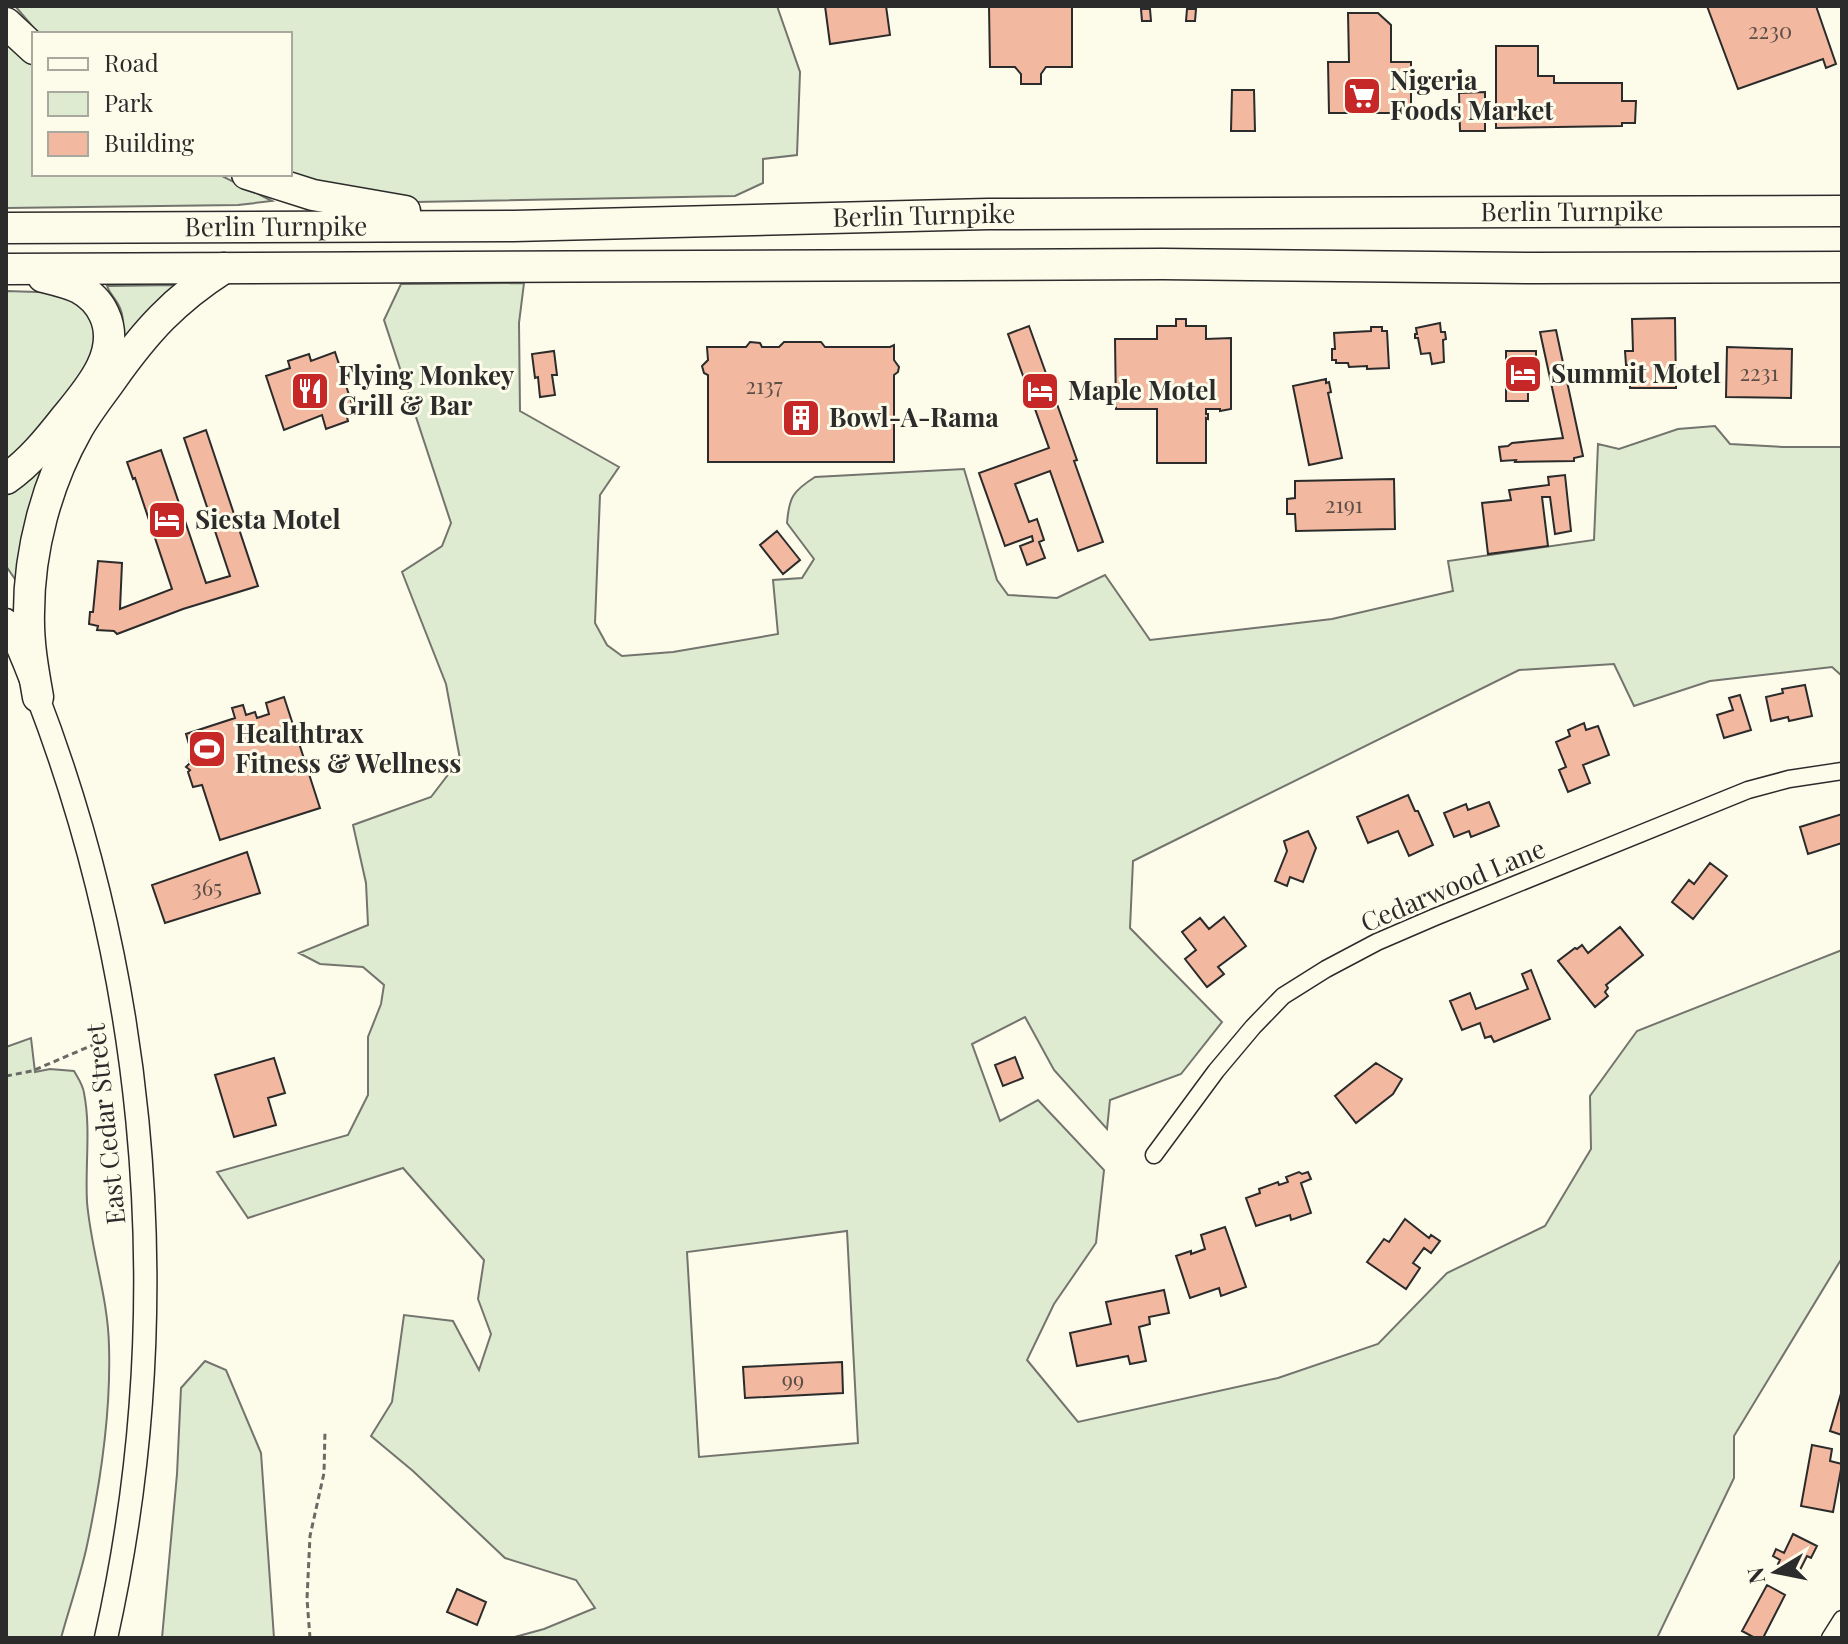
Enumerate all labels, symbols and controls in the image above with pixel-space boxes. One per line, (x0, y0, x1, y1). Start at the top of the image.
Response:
house number: 2230 (1748, 15, 1792, 45)
legend (32, 32, 292, 176)
text: Road (104, 46, 159, 78)
place label: Nigeria Foods Market (1390, 62, 1554, 127)
supermarket icon: Nigeria Foods Market (1341, 75, 1383, 117)
text: Park (104, 86, 154, 118)
text: Building (104, 126, 195, 158)
street label: Berlin Turnpike (1480, 193, 1663, 228)
street label: Berlin Turnpike (832, 195, 1015, 234)
street label: Berlin Turnpike (184, 208, 368, 243)
hotel icon: Summit Motel (1502, 353, 1544, 395)
place label: Summit Motel (1551, 355, 1721, 390)
place label: Flying Monkey Grill & Bar (338, 357, 515, 422)
house number: 2231 (1739, 357, 1779, 387)
restaurant icon: Flying Monkey Grill & Bar (289, 370, 331, 412)
house number: 2137 (745, 370, 783, 400)
hotel icon: Maple Motel (1019, 370, 1061, 412)
place label: Maple Motel (1068, 372, 1217, 407)
building icon: Bowl-A-Rama (780, 397, 822, 439)
place label: Bowl-A-Rama (829, 399, 999, 434)
house number: 2191 (1325, 489, 1363, 519)
hotel icon: Siesta Motel (146, 499, 188, 541)
place label: Siesta Motel (195, 501, 341, 536)
place label: Healthtrax Fitness & Wellness (235, 715, 461, 780)
sports icon: Healthtrax Fitness & Wellness (186, 728, 228, 770)
street label: Cedarwood Lane (1355, 830, 1550, 939)
house number: 365 (192, 872, 222, 902)
street label: East Cedar Street (76, 1021, 132, 1226)
house number: 99 (782, 1364, 804, 1394)
north arrow (1736, 1532, 1816, 1612)
text: N (1739, 1565, 1771, 1586)

